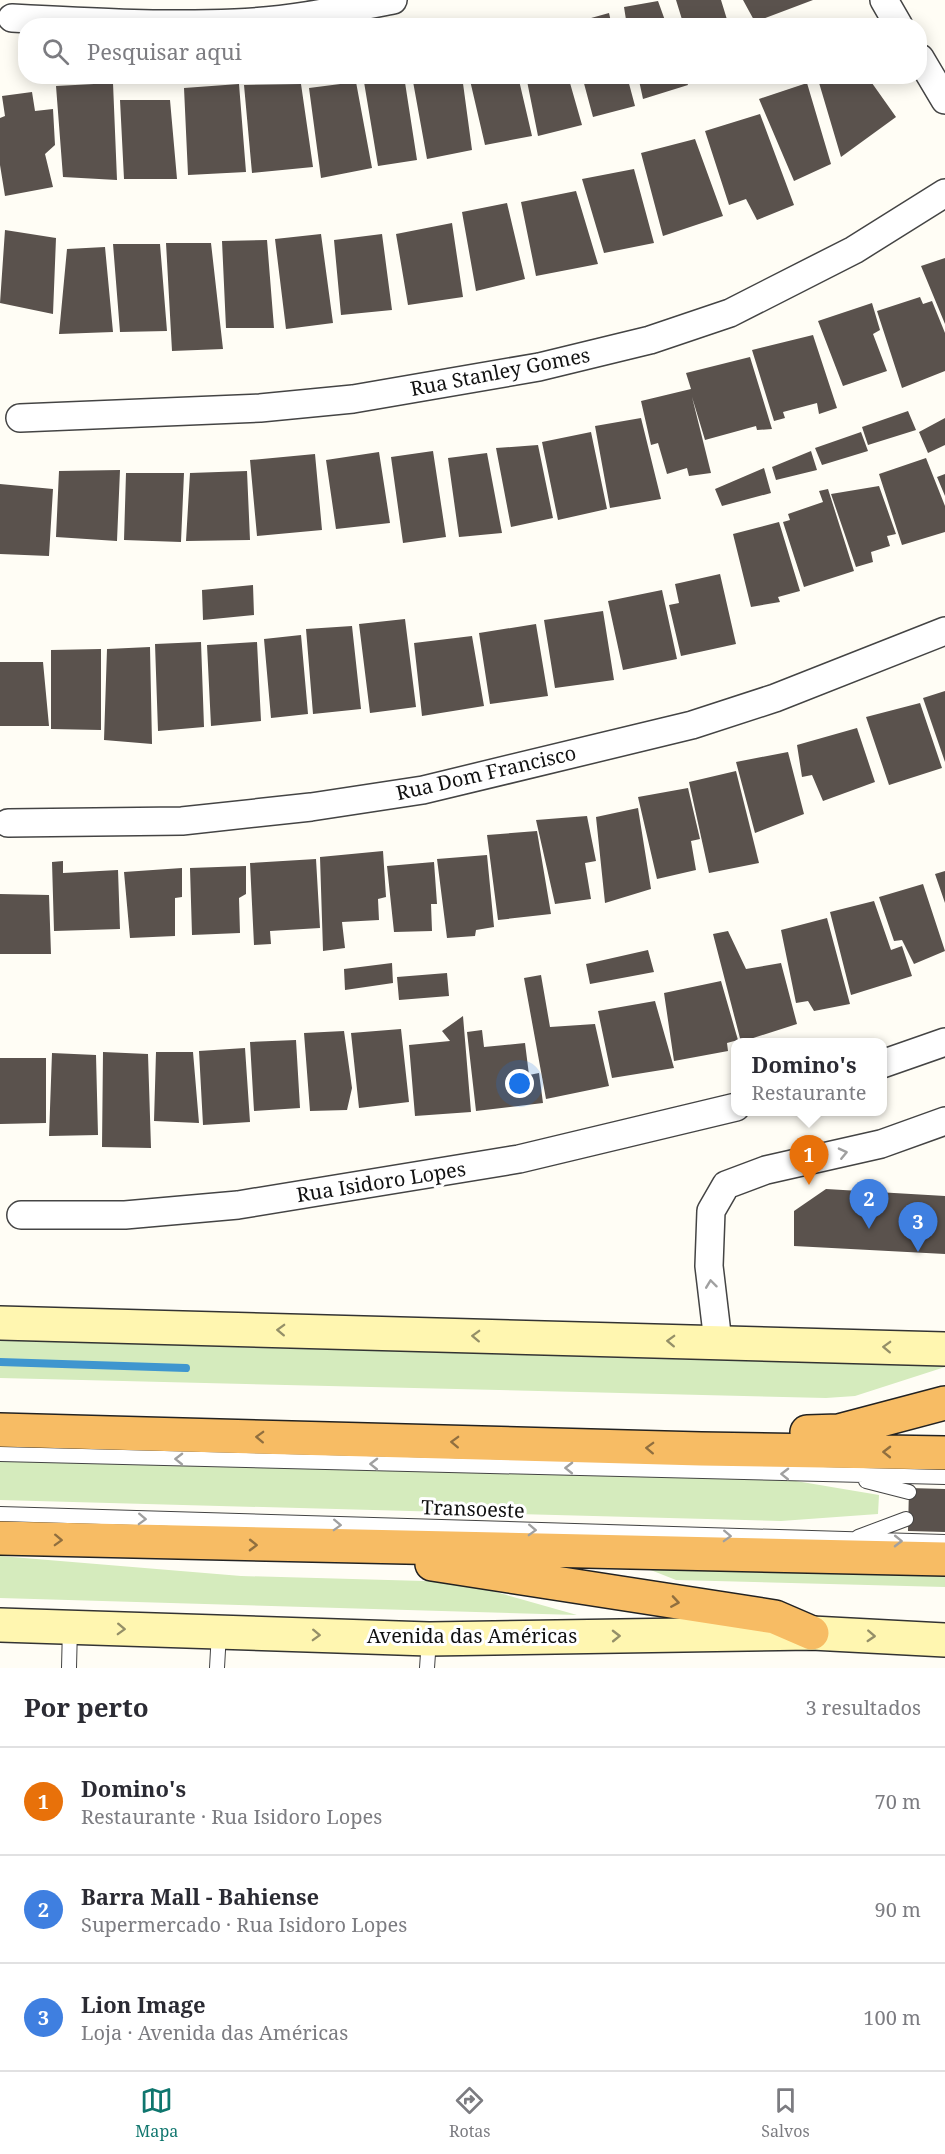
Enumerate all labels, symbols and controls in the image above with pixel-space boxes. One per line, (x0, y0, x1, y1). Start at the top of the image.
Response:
search box (18, 18, 927, 84)
icon: search (39, 35, 72, 68)
text: Pesquisar aqui (87, 36, 242, 66)
street label: Rua Stanley Gomes (408, 341, 592, 402)
street label: Rua Dom Francisco (393, 739, 579, 806)
popup (731, 1038, 887, 1116)
text: Domino's (752, 1049, 857, 1079)
your location (505, 1069, 534, 1098)
text: Restaurante (752, 1079, 866, 1106)
pin: 1 (790, 1136, 828, 1185)
one-way arrow (838, 1147, 848, 1160)
street label: Rua Isidoro Lopes (294, 1155, 467, 1208)
pin: 2 (850, 1180, 888, 1229)
pin: 3 (898, 1202, 938, 1252)
one-way arrow (705, 1280, 718, 1289)
one-way arrow (276, 1324, 285, 1337)
one-way arrow (471, 1329, 480, 1342)
one-way arrow (666, 1335, 675, 1347)
one-way arrow (882, 1341, 891, 1353)
one-way arrow (255, 1431, 264, 1443)
one-way arrow (450, 1436, 459, 1449)
one-way arrow (645, 1442, 654, 1454)
one-way arrow (882, 1446, 891, 1458)
one-way arrow (175, 1452, 184, 1465)
one-way arrow (370, 1457, 379, 1470)
one-way arrow (565, 1462, 574, 1475)
one-way arrow (781, 1468, 790, 1480)
street label: Transoeste (421, 1493, 525, 1524)
one-way arrow (138, 1513, 147, 1525)
one-way arrow (333, 1518, 342, 1531)
one-way arrow (528, 1524, 537, 1537)
one-way arrow (723, 1530, 732, 1542)
one-way arrow (54, 1534, 63, 1547)
one-way arrow (893, 1535, 902, 1547)
one-way arrow (249, 1539, 258, 1551)
one-way arrow (669, 1595, 679, 1608)
street label: Avenida das Américas (367, 1622, 577, 1649)
one-way arrow (117, 1623, 126, 1635)
one-way arrow (312, 1629, 321, 1641)
one-way arrow (612, 1630, 621, 1642)
one-way arrow (866, 1630, 875, 1643)
text: Por perto (24, 1689, 149, 1725)
text: 3 resultados (805, 1694, 921, 1721)
text: Domino's (81, 1773, 186, 1803)
text: 1 (38, 1788, 49, 1815)
text: 70 m (875, 1788, 921, 1815)
text: Restaurante · Rua Isidoro Lopes (81, 1803, 382, 1830)
text: Barra Mall - Bahiense (81, 1881, 319, 1911)
text: 2 (38, 1896, 49, 1923)
text: 90 m (875, 1896, 921, 1923)
text: Supermercado · Rua Isidoro Lopes (81, 1911, 407, 1938)
text: Lion Image (81, 1989, 206, 2019)
text: 3 (38, 2004, 49, 2031)
text: 100 m (863, 2004, 921, 2031)
text: Loja · Avenida das Américas (81, 2019, 348, 2046)
tab: Mapa (135, 2084, 178, 2142)
tab: Rotas (449, 2084, 491, 2142)
tab: Salvos (761, 2084, 810, 2142)

